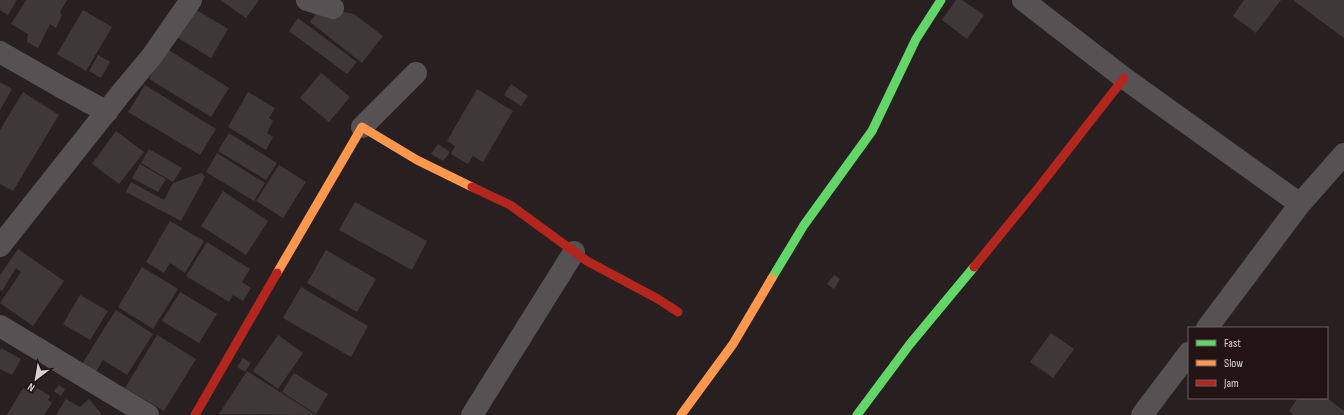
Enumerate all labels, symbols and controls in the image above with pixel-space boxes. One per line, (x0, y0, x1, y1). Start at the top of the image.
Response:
legend (1188, 327, 1328, 399)
text: Fast (1224, 336, 1241, 351)
text: Slow (1224, 356, 1243, 371)
north arrow (16, 359, 56, 399)
text: Jam (1223, 376, 1239, 391)
text: N (25, 380, 37, 394)

